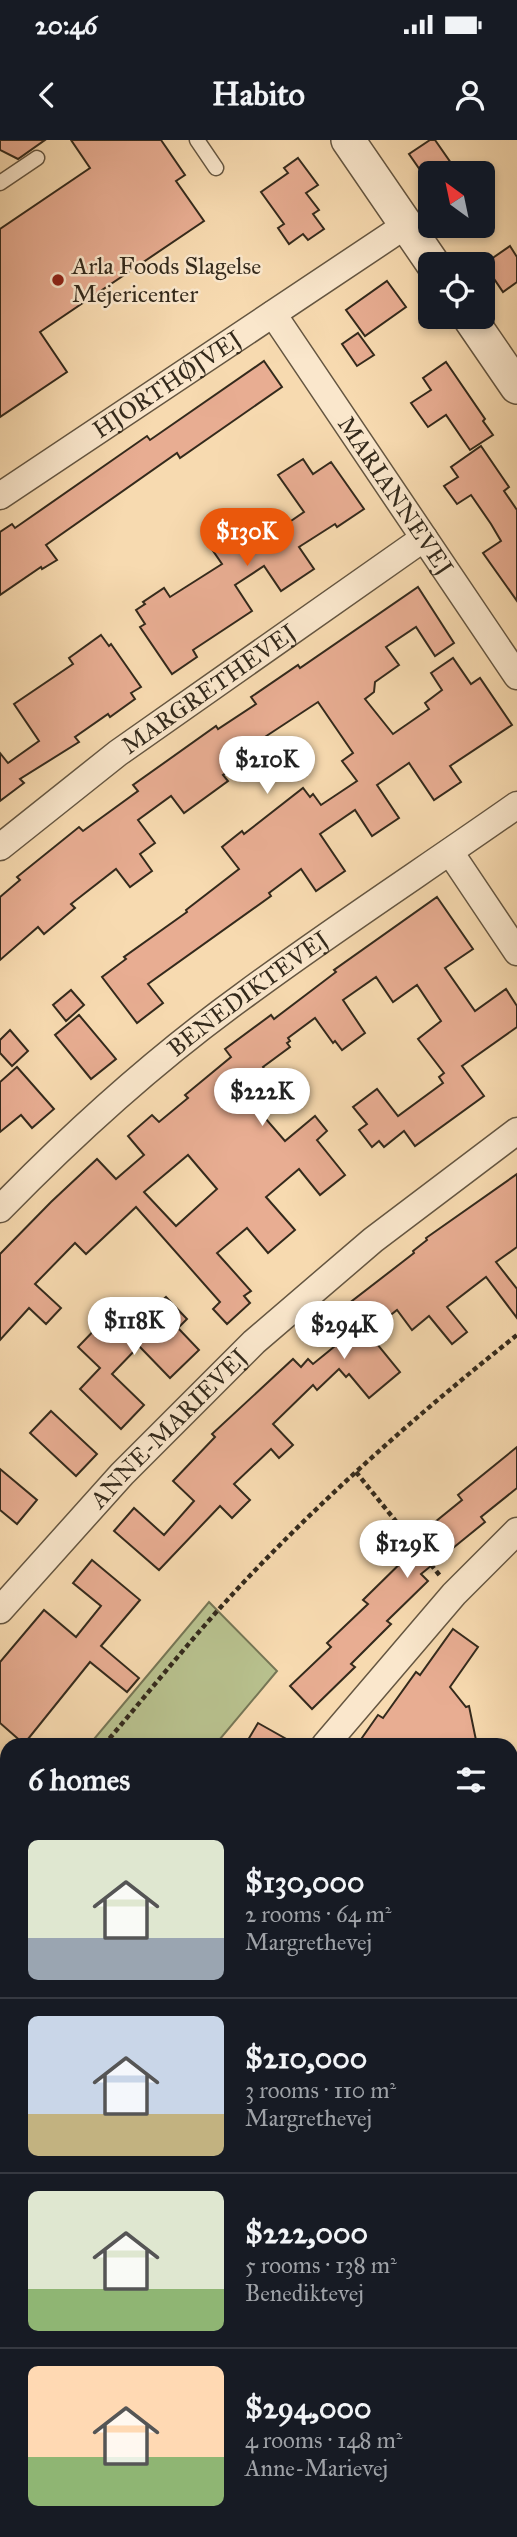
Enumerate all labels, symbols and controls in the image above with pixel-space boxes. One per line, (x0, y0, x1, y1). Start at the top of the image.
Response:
text: 20:46 (35, 9, 97, 41)
text: Habito (212, 75, 305, 114)
icon: back (28, 76, 66, 114)
icon: person (451, 76, 489, 114)
north arrow (418, 161, 495, 238)
map controls (418, 161, 495, 329)
place label: Arla Foods Slagelse Mejericenter (71, 251, 261, 309)
button: locate (418, 252, 495, 329)
marker: Arla Foods Slagelse Mejericenter (50, 272, 66, 288)
street label: HJORTHØJVEJ (87, 324, 248, 445)
street label: MARIANNEVEJ (331, 410, 460, 581)
pin: $130K (198, 508, 296, 568)
text: $130K (216, 517, 278, 545)
street label: MARGRETHEVEJ (116, 617, 302, 761)
pin: $210K (218, 736, 316, 796)
text: $210K (235, 745, 299, 773)
street label: BENEDIKTEVEJ (162, 924, 335, 1063)
pin: $222K (213, 1068, 311, 1128)
text: $222K (230, 1077, 294, 1105)
pin: $118K (85, 1298, 183, 1357)
pin: $294K (295, 1302, 393, 1361)
text: $118K (104, 1306, 164, 1334)
text: $294K (311, 1310, 377, 1338)
street label: ANNE-MARIEVEJ (83, 1342, 254, 1515)
pin: $129K (358, 1520, 456, 1580)
text: $129K (376, 1529, 438, 1557)
icon: filters (452, 1761, 490, 1799)
text: 6 homes (28, 1762, 130, 1798)
text: $130,000 (245, 1864, 364, 1900)
icon: home (84, 1868, 168, 1952)
text: 2 rooms · 64 m² (245, 1900, 391, 1928)
text: Margrethevej (245, 1928, 372, 1956)
text: $210,000 (245, 2040, 367, 2076)
icon: home (84, 2044, 168, 2128)
text: 3 rooms · 110 m² (245, 2076, 396, 2104)
text: Margrethevej (245, 2104, 372, 2132)
text: $222,000 (245, 2215, 368, 2251)
icon: home (84, 2219, 168, 2303)
text: 5 rooms · 138 m² (245, 2251, 397, 2279)
text: Benediktevej (245, 2279, 364, 2307)
text: $294,000 (245, 2390, 371, 2426)
icon: home (84, 2394, 168, 2478)
text: 4 rooms · 148 m² (245, 2426, 402, 2454)
text: Anne-Marievej (245, 2454, 388, 2482)

